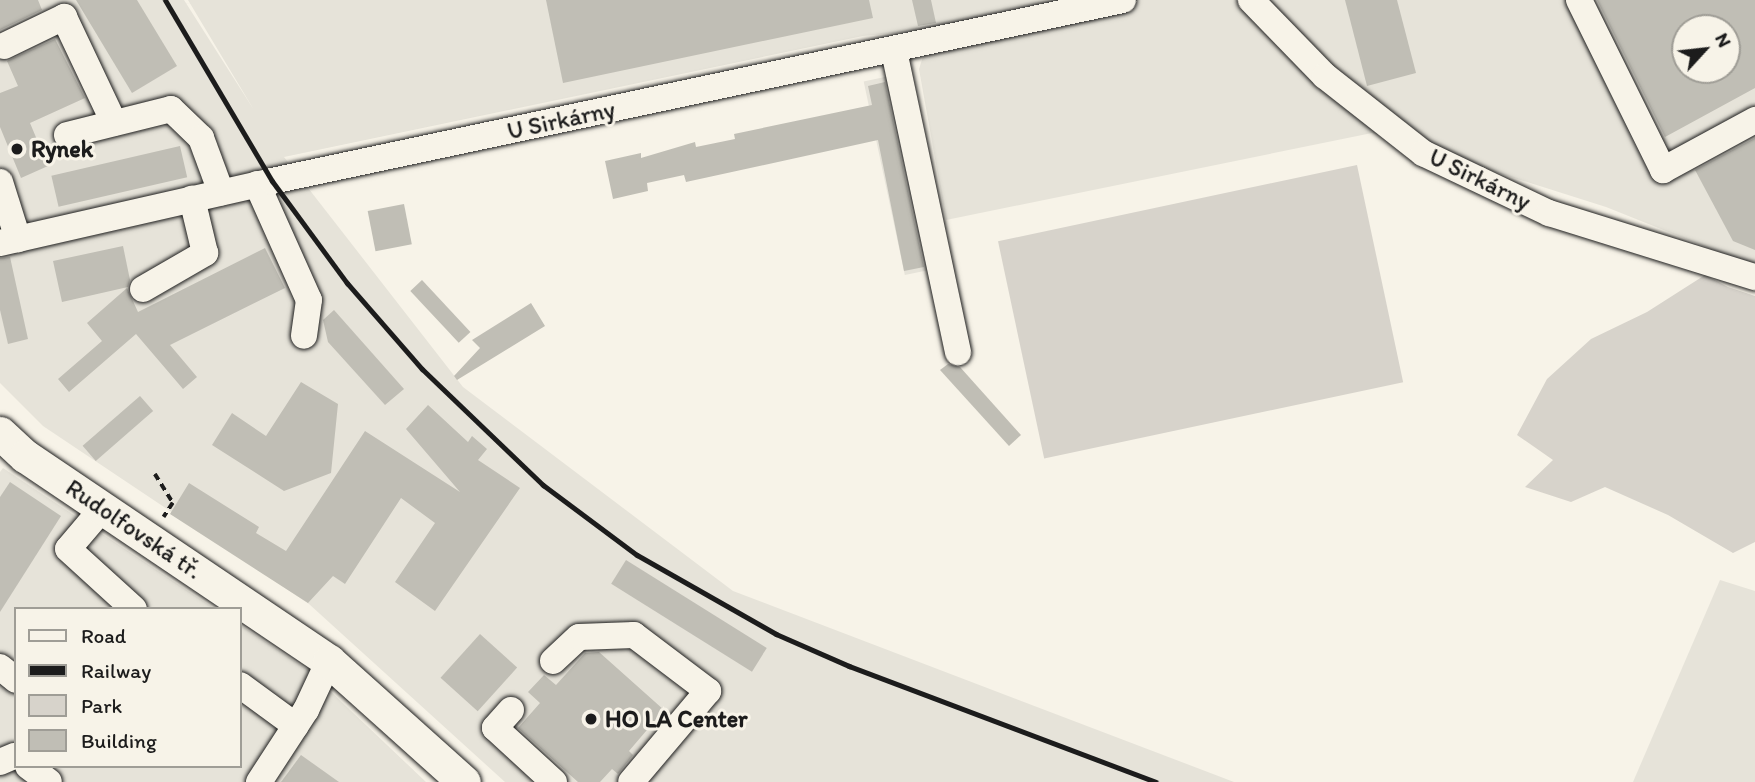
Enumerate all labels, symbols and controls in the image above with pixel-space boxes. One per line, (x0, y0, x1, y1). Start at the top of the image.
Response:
north arrow (1671, 14, 1741, 84)
text: N (1710, 29, 1737, 51)
street label: U Sirkárny (504, 95, 618, 145)
place label: Rynek (31, 135, 93, 163)
marker: Rynek (9, 141, 25, 157)
street label: U Sirkárny (1424, 142, 1536, 216)
street label: Rudolfovská tř. (61, 473, 207, 585)
legend (14, 607, 242, 768)
text: Road (81, 623, 126, 648)
text: Railway (81, 658, 151, 683)
text: Park (81, 693, 122, 718)
place label: HO LA Center (605, 705, 748, 733)
marker: HO LA Center (583, 711, 599, 727)
text: Building (81, 728, 157, 753)

